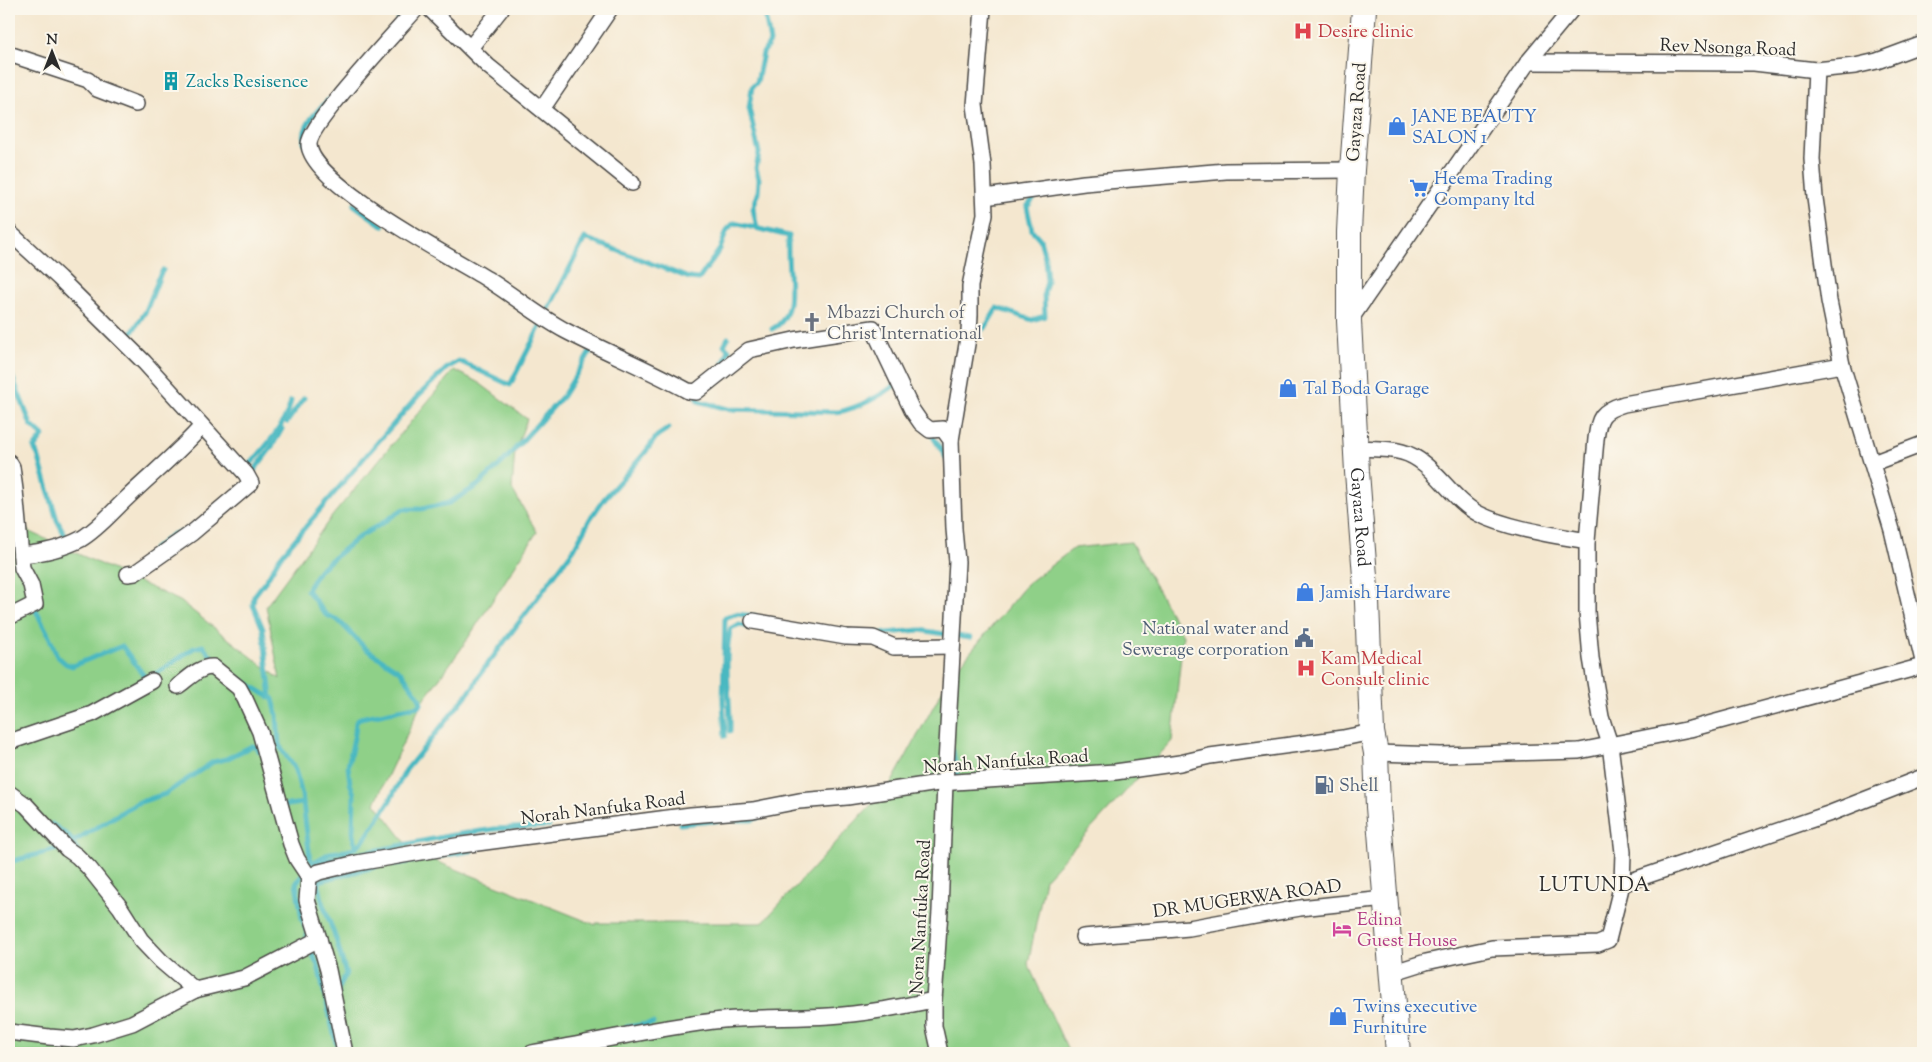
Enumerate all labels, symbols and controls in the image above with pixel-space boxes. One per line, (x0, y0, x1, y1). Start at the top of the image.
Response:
hospital icon: Desire clinic (1292, 20, 1314, 42)
place label: Desire clinic (1318, 20, 1414, 46)
north arrow (28, 28, 78, 78)
text: N (46, 31, 58, 51)
street label: Rev Nsonga Road (1659, 34, 1797, 64)
street label: Gayaza Road (1342, 62, 1374, 163)
building icon: Zacks Resisence (160, 70, 182, 92)
place label: Zacks Resisence (186, 70, 308, 96)
place label: JANE BEAUTY SALON 1 (1411, 105, 1537, 152)
shop icon: JANE BEAUTY SALON 1 (1386, 115, 1408, 137)
place label: Heema Trading Company ltd (1434, 167, 1553, 214)
supermarket icon: Heema Trading Company ltd (1408, 177, 1430, 199)
place label: Mbazzi Church of Christ International (827, 301, 982, 348)
church icon: Mbazzi Church of Christ International (801, 311, 823, 333)
shop icon: Tal Boda Garage (1277, 377, 1299, 399)
place label: Tal Boda Garage (1303, 377, 1429, 403)
street label: Gayaza Road (1342, 467, 1375, 568)
shop icon: Jamish Hardware (1294, 581, 1316, 603)
place label: Jamish Hardware (1319, 581, 1451, 607)
place label: National water and Sewerage corporation (1122, 617, 1289, 664)
public building icon: National water and Sewerage corporation (1293, 627, 1315, 649)
place label: Kam Medical Consult clinic (1321, 647, 1430, 694)
hospital icon: Kam Medical Consult clinic (1295, 657, 1317, 679)
street label: Norah Nanfuka Road (923, 744, 1090, 782)
fuel station icon: Shell (1313, 774, 1335, 796)
place label: Shell (1339, 774, 1378, 800)
street label: Norah Nanfuka Road (519, 787, 687, 833)
street label: Nora Nanfuka Road (905, 839, 939, 995)
district label: LUTUNDA (1539, 872, 1651, 901)
street label: DR MUGERWA ROAD (1151, 874, 1343, 926)
place label: Edina Guest House (1357, 908, 1457, 955)
hotel icon: Edina Guest House (1331, 918, 1353, 940)
place label: Twins executive Furniture (1353, 995, 1477, 1042)
shop icon: Twins executive Furniture (1327, 1005, 1349, 1027)

